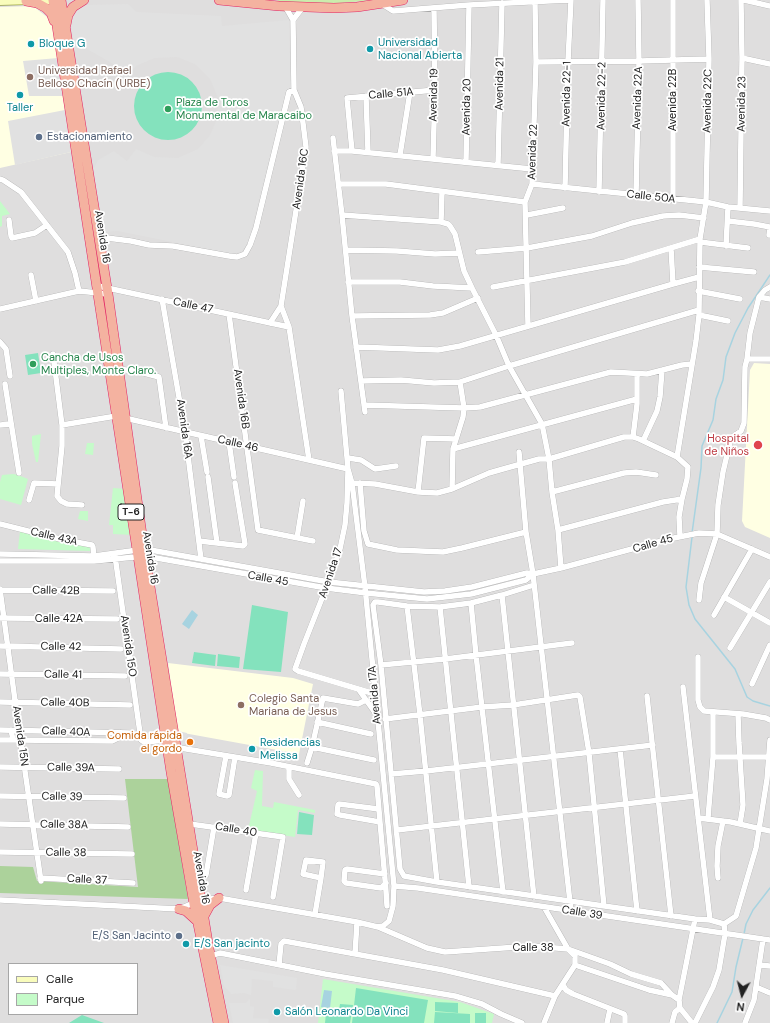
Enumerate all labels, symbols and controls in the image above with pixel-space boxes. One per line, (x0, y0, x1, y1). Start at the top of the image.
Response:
place label: Universidad Nacional Abierta (378, 36, 462, 62)
place label: Bloque G (39, 37, 85, 51)
marker: Bloque G (26, 39, 36, 49)
marker: Universidad Nacional Abierta (365, 44, 375, 54)
street label: Avenida 21 (493, 57, 507, 111)
street label: Avenida 22-1 (560, 61, 574, 127)
street label: Avenida 22-2 (595, 62, 609, 130)
place label: Universidad Rafael Belloso Chacín (URBE) (38, 64, 150, 90)
street label: Avenida 22A (630, 66, 646, 130)
street label: Avenida 19 (427, 68, 441, 122)
street label: Avenida 22B (666, 69, 680, 131)
street label: Avenida 22C (701, 69, 715, 133)
marker: Universidad Rafael Belloso Chacín (URBE) (25, 72, 35, 82)
street label: Avenida 23 (735, 76, 749, 132)
street label: Avenida 20 (460, 78, 474, 136)
street label: Calle 51A (368, 85, 414, 103)
marker: Taller (15, 90, 25, 100)
place label: Plaza de Toros Monumental de Maracaibo (176, 96, 312, 122)
place label: Taller (7, 101, 33, 115)
marker: Plaza de Toros Monumental de Maracaibo (163, 104, 173, 114)
street label: Avenida 22 (525, 124, 541, 180)
place label: Estacionamiento (47, 130, 132, 144)
marker: Estacionamiento (34, 132, 44, 142)
street label: Avenida 16C (290, 148, 312, 210)
street label: Calle 50A (626, 188, 676, 206)
street label: Avenida 16 (91, 209, 113, 265)
street label: Calle 47 (172, 295, 214, 317)
place label: Cancha de Usos Multiples, Monte Claro. (41, 351, 156, 377)
marker: Cancha de Usos Multiples, Monte Claro. (28, 359, 38, 369)
street label: Avenida 16B (230, 368, 252, 430)
street label: Avenida 16A (173, 398, 195, 460)
place label: Hospital de Niños (704, 432, 749, 458)
street label: Calle 46 (216, 433, 260, 455)
marker: Hospital de Niños (752, 439, 764, 451)
road number: T-6 (118, 504, 144, 520)
street label: Calle 43A (29, 525, 79, 549)
street label: Avenida 16 (139, 530, 161, 586)
street label: Calle 45 (631, 532, 675, 556)
street label: Avenida 17 (316, 546, 346, 600)
street label: Calle 45 (246, 569, 290, 589)
street label: Calle 42B (32, 584, 80, 598)
street label: Calle 42A (35, 612, 83, 626)
street label: Avenida 15O (117, 614, 139, 678)
street label: Calle 42 (40, 640, 82, 654)
street label: Avenida 17A (366, 665, 384, 725)
street label: Calle 41 (44, 668, 82, 682)
place label: Colegio Santa Mariana de Jesus (249, 692, 337, 718)
street label: Calle 40B (40, 696, 90, 710)
marker: Colegio Santa Mariana de Jesus (236, 700, 246, 710)
street label: Avenida 15N (9, 705, 31, 767)
street label: Calle 40A (41, 725, 91, 739)
place label: Comida rápida el gordo (107, 729, 182, 755)
place label: Residencias Melissa (260, 736, 321, 762)
marker: Comida rápida el gordo (185, 737, 195, 747)
marker: Residencias Melissa (247, 744, 257, 754)
street label: Calle 39A (47, 761, 95, 775)
street label: Calle 39 (41, 790, 83, 804)
street label: Calle 38A (40, 818, 88, 832)
street label: Calle 40 (214, 820, 258, 840)
street label: Calle 38 (45, 846, 87, 860)
street label: Avenida 16 (190, 850, 212, 906)
street label: Calle 37 (67, 872, 107, 888)
street label: Calle 39 (561, 903, 603, 923)
place label: E/S San Jacinto (92, 929, 171, 943)
marker: E/S San Jacinto (174, 931, 184, 941)
place label: E/S San jacinto (194, 937, 270, 951)
marker: E/S San jacinto (181, 939, 191, 949)
street label: Calle 38 (512, 941, 554, 955)
legend (8, 963, 138, 1015)
text: Calle (46, 971, 73, 987)
north arrow (722, 975, 762, 1015)
text: Parque (46, 991, 85, 1007)
text: N (736, 999, 745, 1014)
place label: Salón Leonardo Da Vinci (285, 1005, 408, 1019)
marker: Salón Leonardo Da Vinci (272, 1007, 282, 1017)

